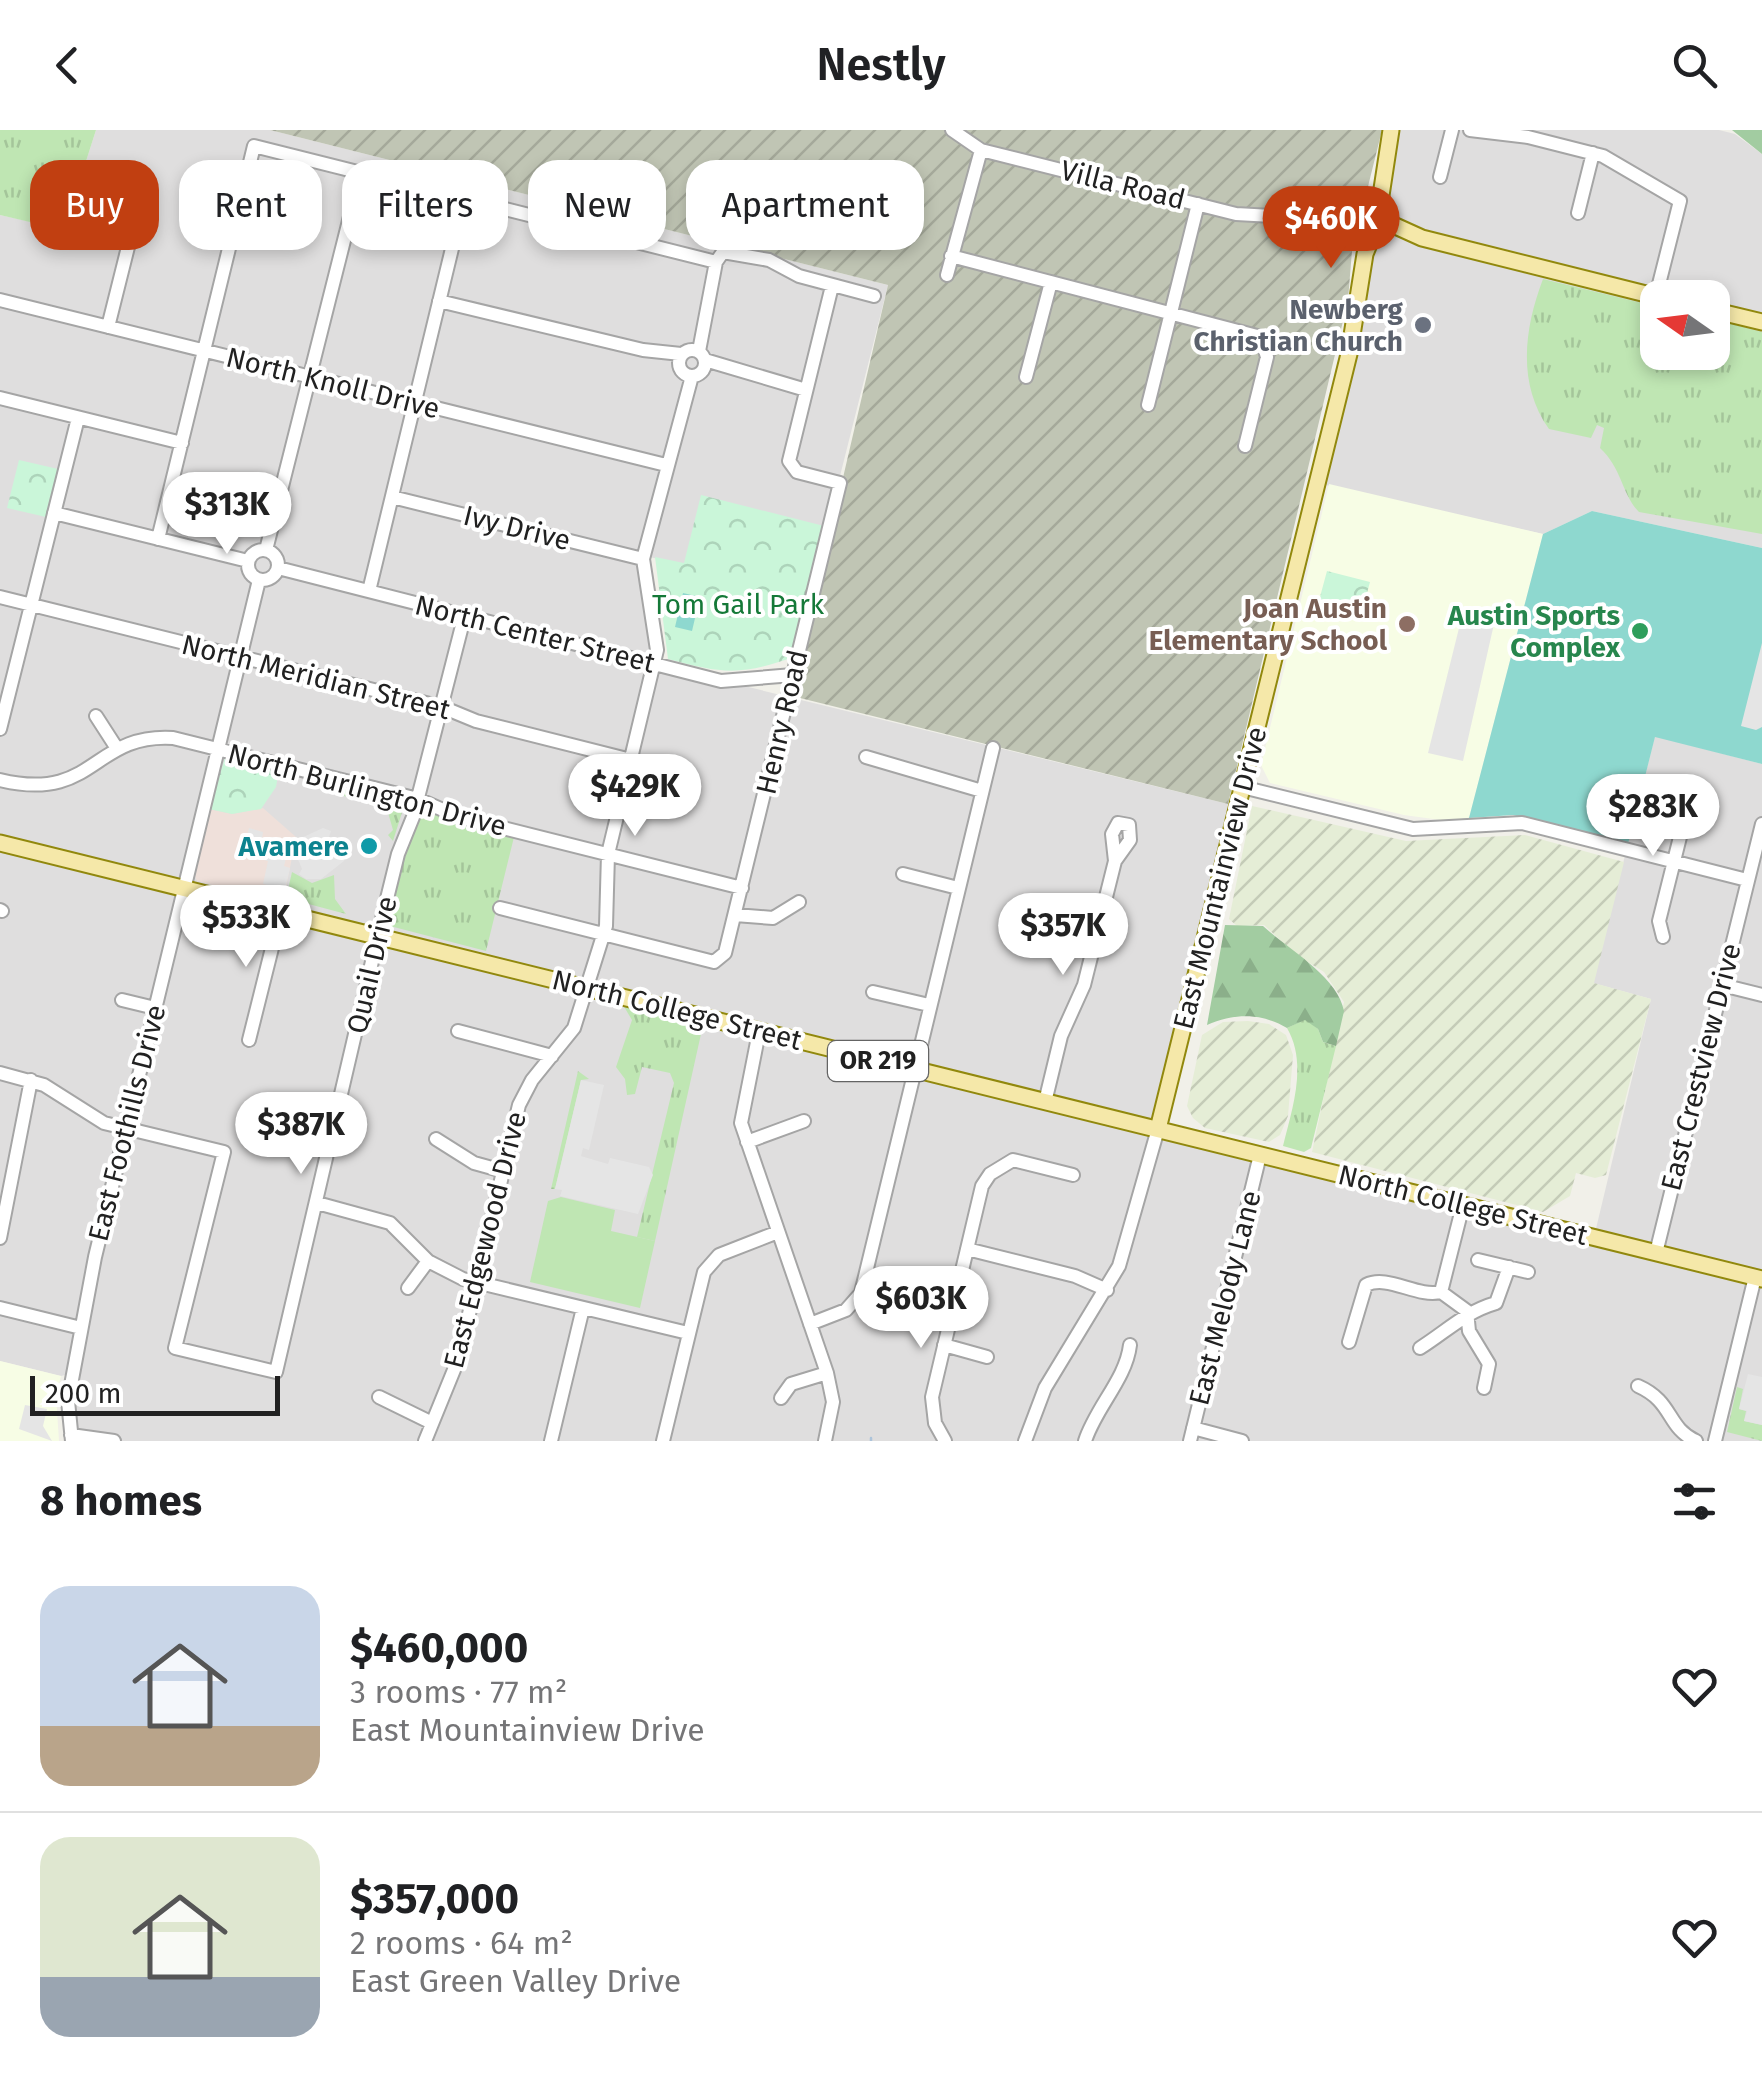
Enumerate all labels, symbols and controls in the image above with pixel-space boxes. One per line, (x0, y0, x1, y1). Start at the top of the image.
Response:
icon: back (40, 38, 95, 93)
text: Nestly (817, 38, 945, 92)
icon: search (1667, 38, 1722, 93)
street label: Villa Road (1057, 154, 1189, 216)
chip: Buy (30, 160, 159, 250)
chip: Rent (179, 160, 322, 250)
chip: Filters (342, 160, 508, 250)
chip: New (528, 160, 666, 250)
chip: Apartment (686, 160, 924, 250)
pin: $460K (1261, 186, 1401, 271)
text: $460K (1285, 199, 1377, 237)
north arrow (1640, 280, 1730, 370)
map controls (1640, 280, 1730, 370)
place label: Newberg Christian Church (1194, 293, 1404, 358)
marker: Newberg Christian Church (1412, 314, 1434, 336)
street label: North Knoll Drive (223, 341, 443, 425)
pin: $313K (157, 472, 297, 557)
text: $313K (184, 485, 270, 523)
street label: Ivy Drive (460, 499, 574, 557)
street label: North Center Street (412, 588, 659, 680)
park label: Tom Gail Park (652, 588, 825, 621)
place label: Joan Austin Elementary School (1149, 592, 1388, 657)
place label: Austin Sports Complex (1447, 599, 1621, 664)
marker: Joan Austin Elementary School (1396, 613, 1418, 635)
marker: Austin Sports Complex (1629, 620, 1651, 642)
street label: North Meridian Street (178, 628, 455, 727)
street label: Henry Road (749, 647, 815, 797)
street label: East Mountainview Drive (1166, 723, 1274, 1033)
street label: North Burlington Drive (224, 737, 510, 843)
pin: $429K (565, 754, 705, 839)
text: $429K (590, 767, 680, 805)
pin: $283K (1583, 774, 1723, 859)
text: $283K (1608, 787, 1698, 825)
place label: Avamere (237, 830, 349, 863)
marker: Avamere (358, 835, 380, 857)
pin: $533K (176, 885, 316, 970)
street label: Quail Drive (340, 893, 404, 1037)
pin: $357K (993, 893, 1133, 978)
text: $533K (202, 898, 290, 936)
text: $357K (1020, 906, 1106, 944)
street label: East Crestview Drive (1654, 940, 1748, 1194)
street label: North College Street (549, 963, 806, 1057)
street label: East Foothills Drive (82, 1001, 172, 1245)
road number: OR 219 (828, 1041, 928, 1081)
pin: $387K (231, 1092, 371, 1177)
text: $387K (257, 1105, 345, 1143)
street label: East Edgewood Drive (437, 1108, 533, 1372)
street label: North College Street (1335, 1158, 1592, 1252)
street label: East Melody Lane (1182, 1187, 1268, 1409)
pin: $603K (851, 1266, 991, 1351)
text: $603K (876, 1279, 966, 1317)
scale bar (30, 1371, 280, 1416)
text: 200 m (45, 1377, 122, 1410)
icon: filters (1667, 1474, 1722, 1529)
text: 8 homes (40, 1476, 202, 1526)
text: $460,000 (350, 1623, 528, 1673)
icon: home (120, 1626, 240, 1746)
icon: heart (1667, 1659, 1722, 1714)
text: 3 rooms · 77 m² (350, 1673, 567, 1711)
text: East Mountainview Drive (350, 1711, 705, 1749)
text: $357,000 (350, 1874, 519, 1924)
icon: home (120, 1877, 240, 1997)
icon: heart (1667, 1910, 1722, 1965)
text: 2 rooms · 64 m² (350, 1924, 573, 1962)
text: East Green Valley Drive (350, 1962, 681, 2000)

